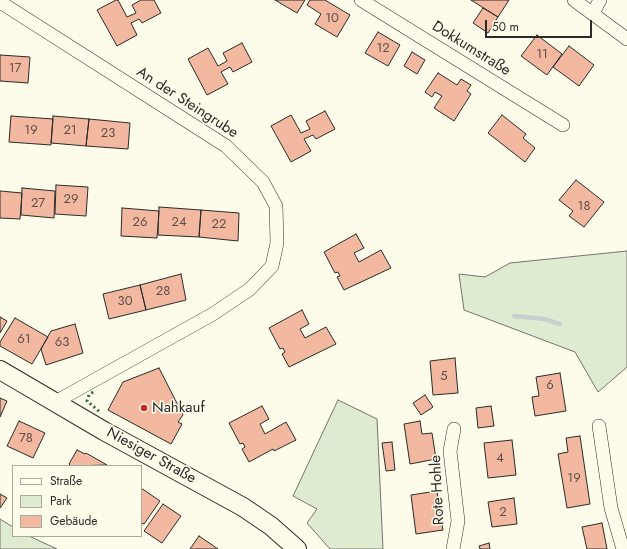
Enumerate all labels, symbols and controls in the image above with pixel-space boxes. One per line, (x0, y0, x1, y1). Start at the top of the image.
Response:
house number: 10 (325, 11, 339, 27)
scale bar (487, 12, 594, 38)
street label: Dokkumstraße (428, 18, 514, 80)
text: 50 m (492, 18, 519, 36)
house number: 12 (376, 41, 390, 57)
house number: 11 (536, 47, 548, 63)
house number: 17 (9, 61, 21, 77)
street label: An der Steingrube (133, 63, 241, 143)
house number: 19 (24, 123, 38, 139)
house number: 21 (63, 123, 77, 139)
house number: 23 (101, 126, 115, 142)
house number: 29 (64, 192, 78, 208)
house number: 27 (31, 196, 45, 212)
house number: 18 (578, 199, 590, 215)
house number: 26 (133, 215, 147, 231)
house number: 24 (172, 215, 186, 231)
house number: 22 (212, 217, 226, 233)
house number: 28 (156, 284, 170, 300)
house number: 30 (118, 294, 132, 310)
house number: 61 (17, 332, 31, 348)
house number: 63 (55, 335, 69, 351)
house number: 5 (440, 369, 448, 385)
house number: 6 (546, 378, 554, 394)
place label: Nahkauf (152, 399, 205, 417)
marker: Nahkauf (139, 403, 149, 413)
street label: Niesiger Straße (103, 424, 199, 488)
house number: 78 (19, 431, 33, 447)
house number: 4 (496, 451, 504, 467)
street label: Rote Hohle (427, 454, 449, 526)
legend (12, 465, 142, 537)
house number: 19 (567, 471, 581, 487)
text: Straße (50, 472, 82, 490)
text: Park (50, 492, 71, 510)
house number: 2 (499, 505, 507, 521)
text: Gebäude (50, 512, 97, 530)

